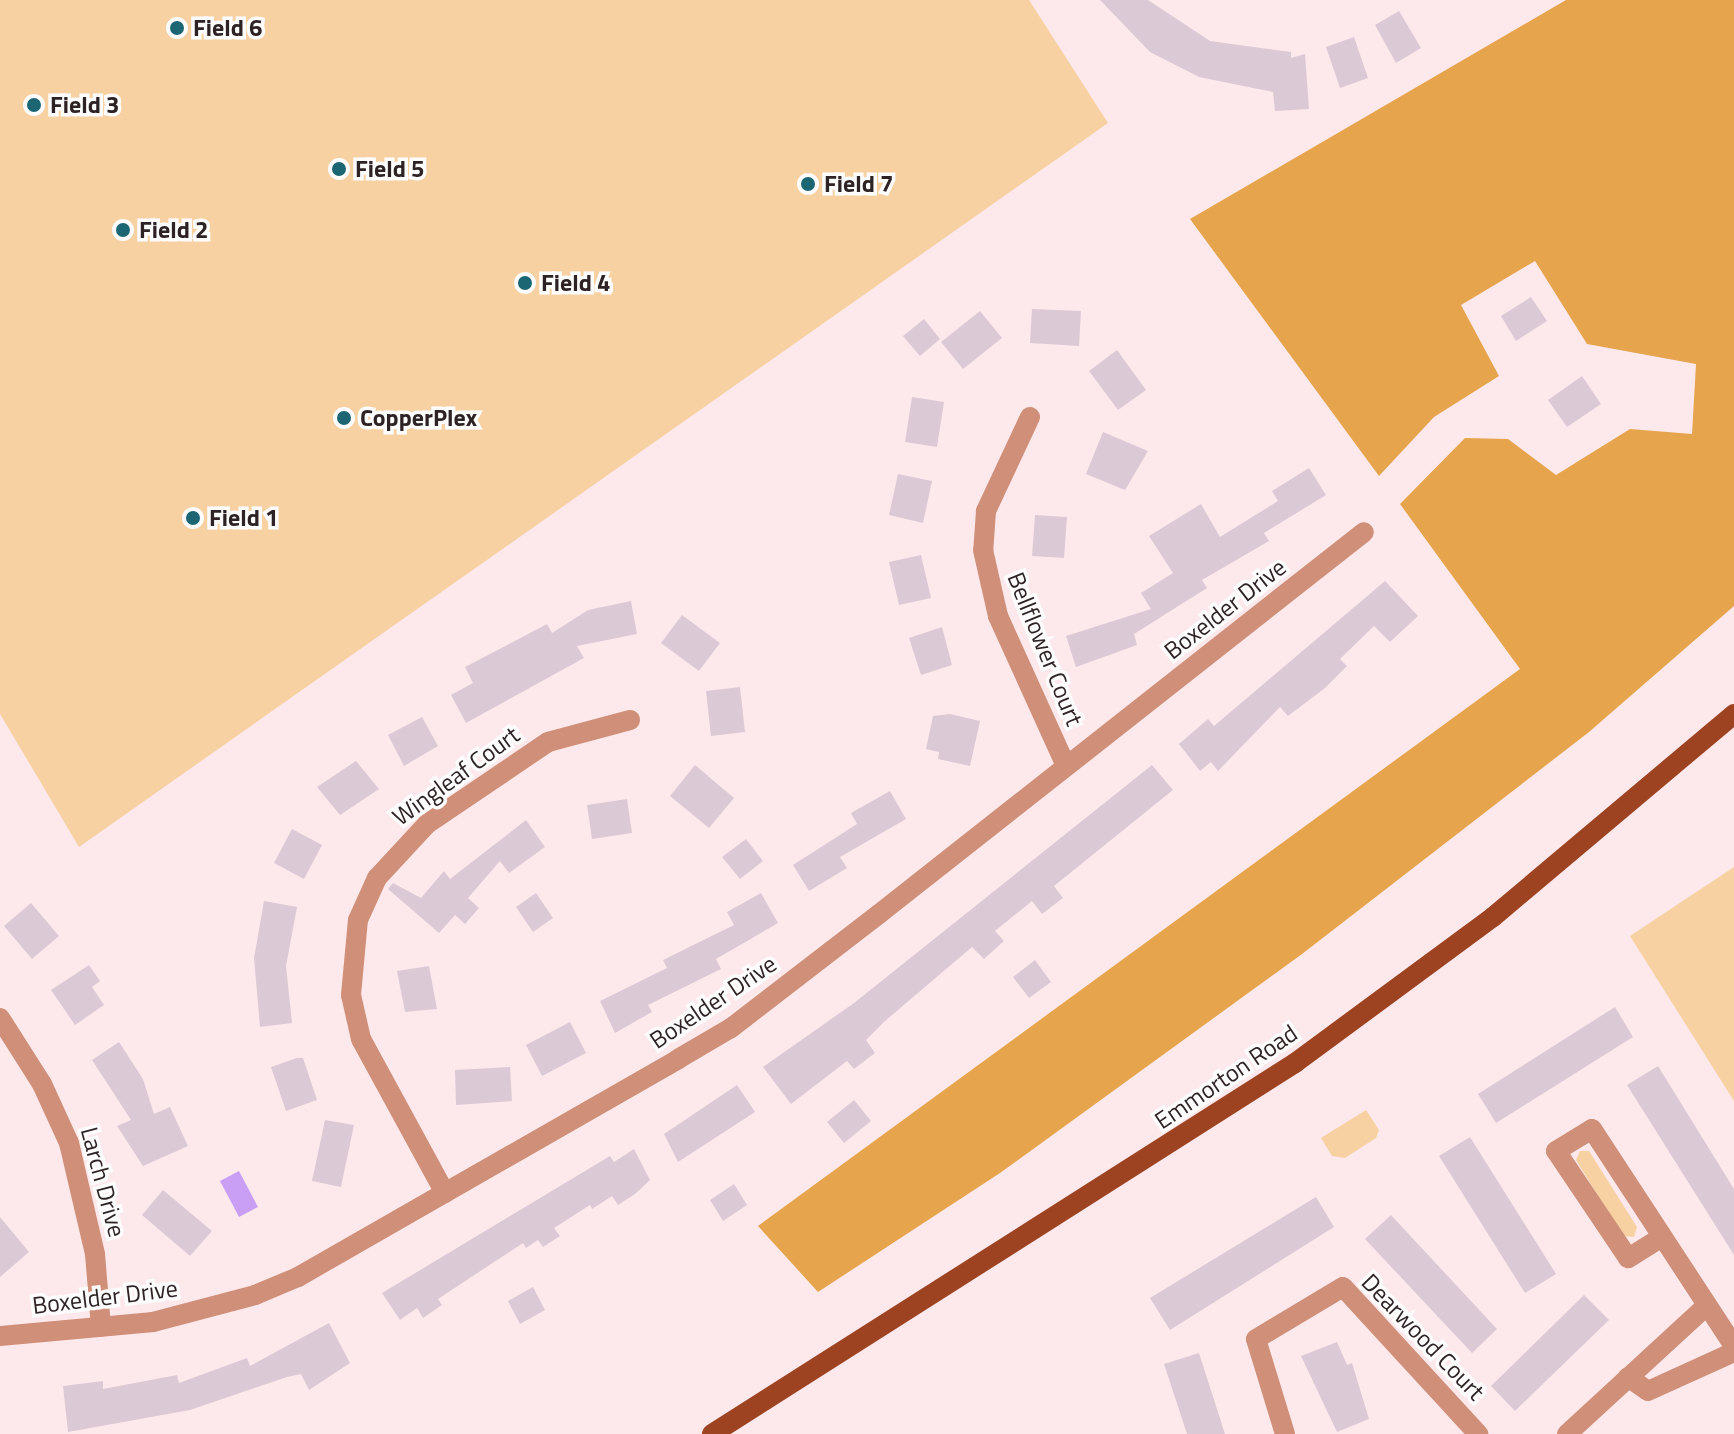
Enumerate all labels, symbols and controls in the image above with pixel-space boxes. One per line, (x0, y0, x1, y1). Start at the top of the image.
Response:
place label: Field 6 (193, 14, 263, 42)
marker: Field 6 (168, 19, 186, 37)
place label: Field 3 (50, 91, 120, 119)
marker: Field 3 (25, 96, 43, 114)
place label: Field 5 (355, 155, 425, 183)
marker: Field 5 (330, 160, 348, 178)
place label: Field 7 (824, 170, 894, 198)
marker: Field 7 (799, 175, 817, 193)
place label: Field 2 (139, 216, 209, 244)
marker: Field 2 (114, 221, 132, 239)
place label: Field 4 (541, 269, 611, 297)
marker: Field 4 (516, 274, 534, 292)
place label: CopperPlex (360, 404, 477, 432)
marker: CopperPlex (335, 409, 353, 427)
place label: Field 1 (209, 504, 279, 532)
marker: Field 1 (184, 509, 202, 527)
street label: Boxelder Drive (1158, 553, 1292, 665)
street label: Bellflower Court (1001, 568, 1089, 730)
street label: Wingleaf Court (387, 720, 525, 832)
street label: Boxelder Drive (644, 949, 782, 1055)
street label: Emmorton Road (1149, 1019, 1303, 1135)
street label: Larch Drive (75, 1124, 131, 1240)
street label: Dearwood Court (1356, 1268, 1490, 1406)
street label: Boxelder Drive (31, 1274, 179, 1320)

